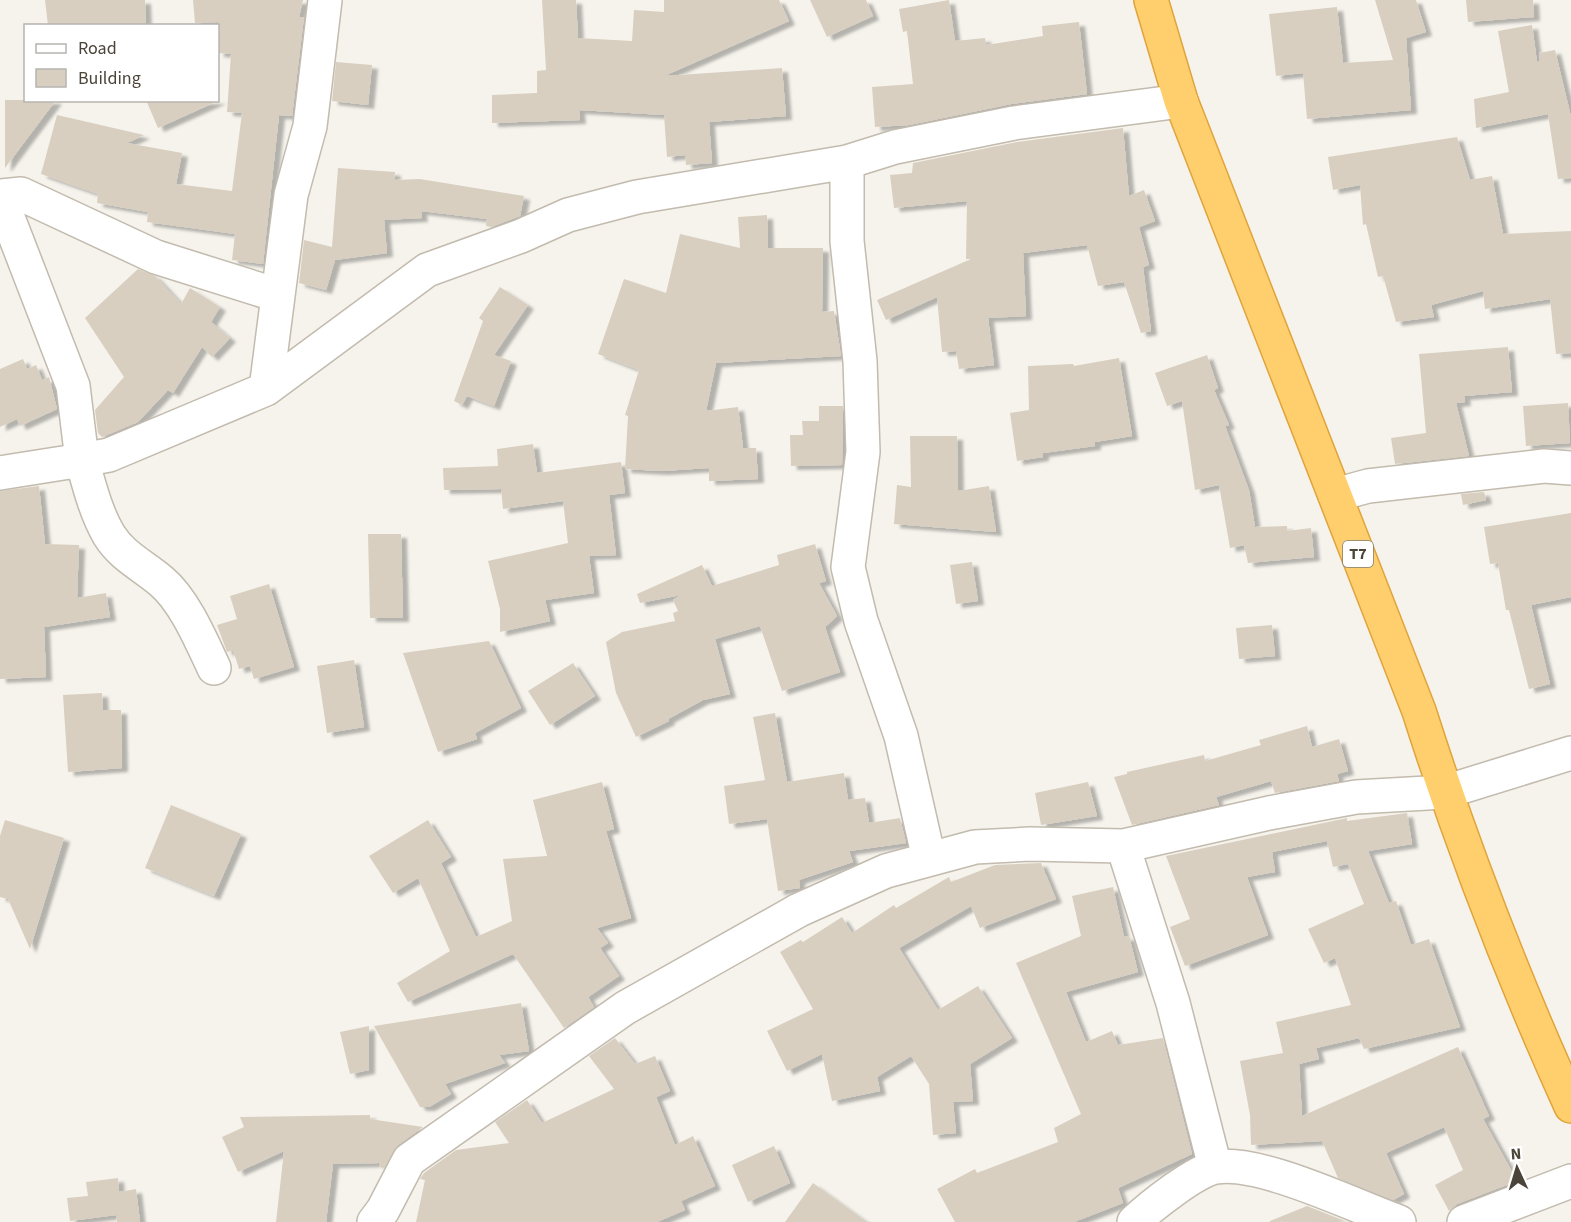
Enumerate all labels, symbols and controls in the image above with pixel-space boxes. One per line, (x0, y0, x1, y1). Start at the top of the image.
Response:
legend (24, 24, 219, 102)
text: Road (78, 36, 117, 61)
text: Building (78, 66, 141, 91)
road number: T7 (1343, 541, 1373, 567)
north arrow (1487, 1138, 1547, 1198)
text: N (1510, 1143, 1522, 1165)

